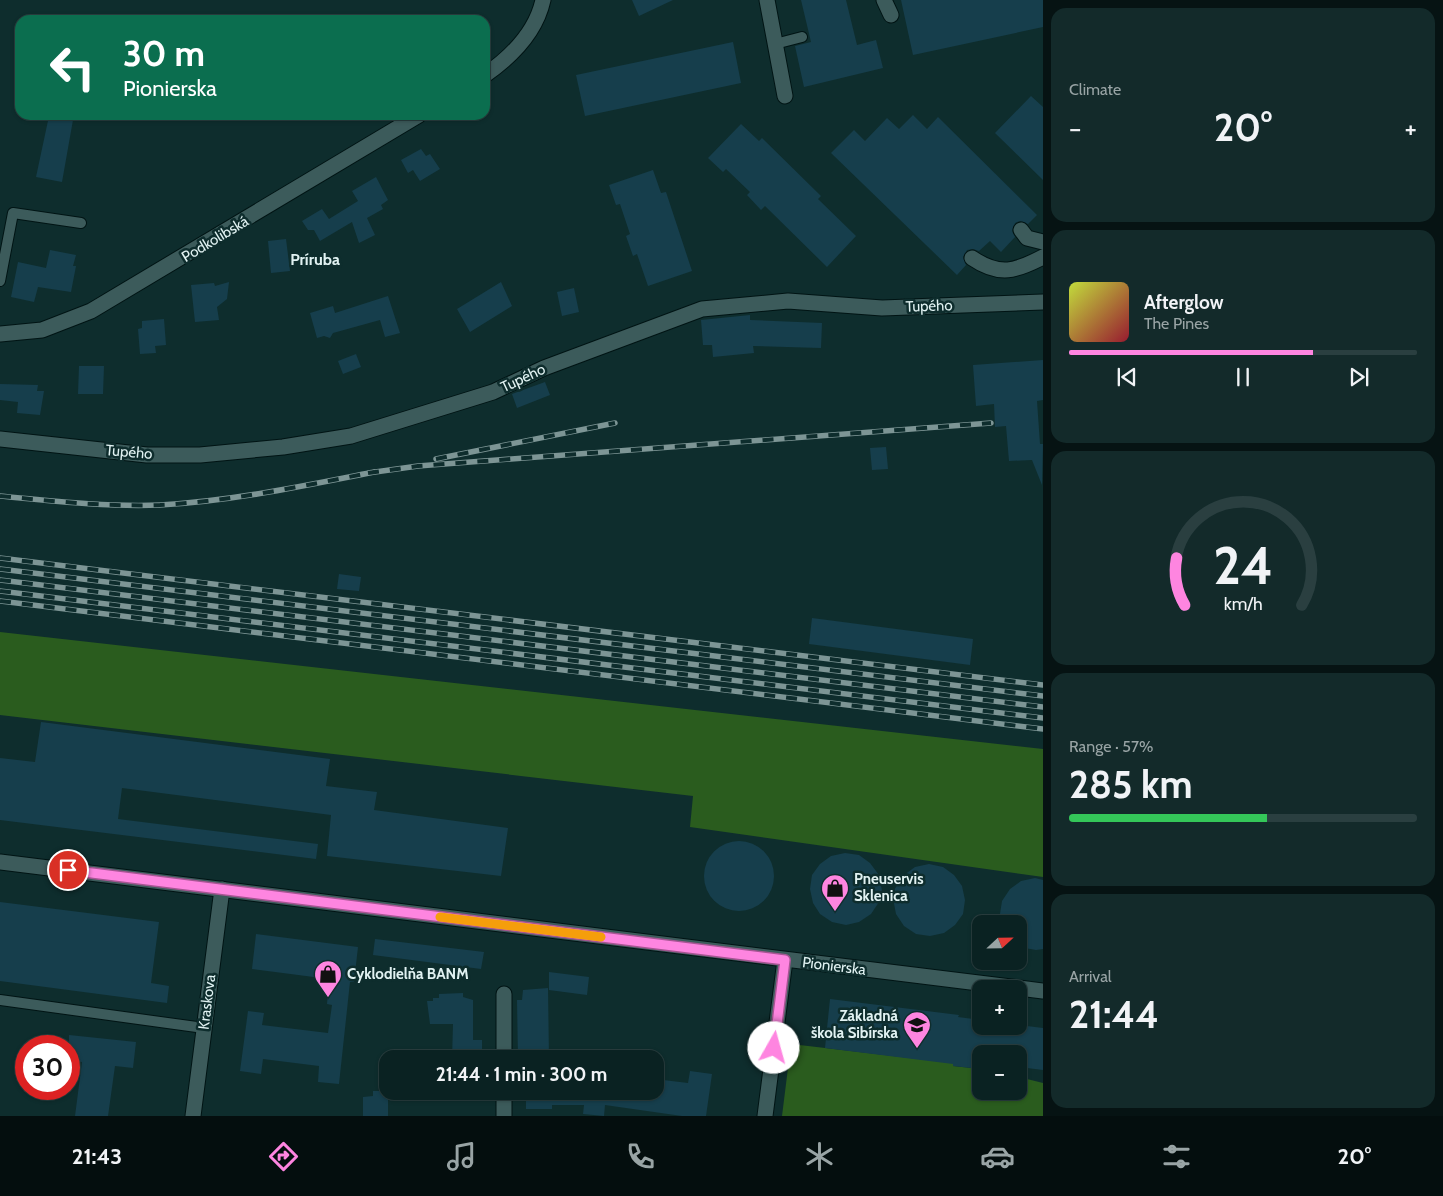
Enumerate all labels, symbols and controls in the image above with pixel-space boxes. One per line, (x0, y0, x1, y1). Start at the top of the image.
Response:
text: 30 m (123, 32, 205, 75)
icon: left (40, 35, 105, 100)
text: Pionierska (123, 75, 217, 102)
text: Climate (1069, 80, 1121, 99)
text: 20° (1214, 104, 1272, 151)
text: − (1069, 111, 1081, 145)
text: + (1405, 111, 1417, 145)
street label: Podkolibská (178, 212, 252, 266)
district label: Príruba (290, 250, 340, 269)
text: Afterglow (1144, 291, 1224, 314)
street label: Tupého (905, 296, 953, 316)
text: The Pines (1144, 314, 1209, 333)
street label: Tupého (498, 360, 548, 396)
icon: previous (1113, 363, 1141, 391)
icon: pause (1229, 363, 1257, 391)
icon: next (1345, 363, 1373, 391)
street label: Tupého (105, 441, 153, 463)
text: 24 (1213, 534, 1273, 597)
text: km/h (1223, 593, 1263, 614)
text: Range · 57% (1069, 737, 1153, 756)
text: 285 km (1069, 761, 1192, 808)
pin (47, 849, 89, 891)
icon: arrive (54, 856, 82, 884)
place label: Pneuservis Sklenica (854, 870, 924, 905)
shop icon: Pneuservis Sklenica (820, 873, 850, 912)
north arrow (972, 915, 1028, 970)
map controls (972, 915, 1027, 1100)
street label: Pionierska (801, 953, 868, 979)
shop icon: Cyklodielňa BANM (313, 959, 343, 998)
place label: Cyklodielňa BANM (347, 965, 469, 983)
text: Arrival (1069, 967, 1112, 986)
street label: Kraskova (195, 973, 219, 1031)
button: + (972, 980, 1027, 1035)
text: 21:44 (1069, 991, 1159, 1038)
place label: Základná škola Sibírska (811, 1007, 899, 1042)
school or university icon: Základná škola Sibírska (902, 1010, 932, 1049)
position arrow (747, 1021, 799, 1073)
speed limit sign: 30 (15, 1035, 80, 1100)
button: − (972, 1045, 1027, 1100)
text: 21:44 · 1 min · 300 m (436, 1063, 607, 1086)
icon: directions (266, 1139, 301, 1174)
icon: music (444, 1139, 479, 1174)
icon: phone (623, 1139, 658, 1174)
icon: climate (802, 1139, 837, 1174)
icon: car (980, 1139, 1015, 1174)
icon: filters (1159, 1139, 1194, 1174)
text: 21:43 (72, 1143, 122, 1170)
text: 20° (1338, 1143, 1371, 1170)

